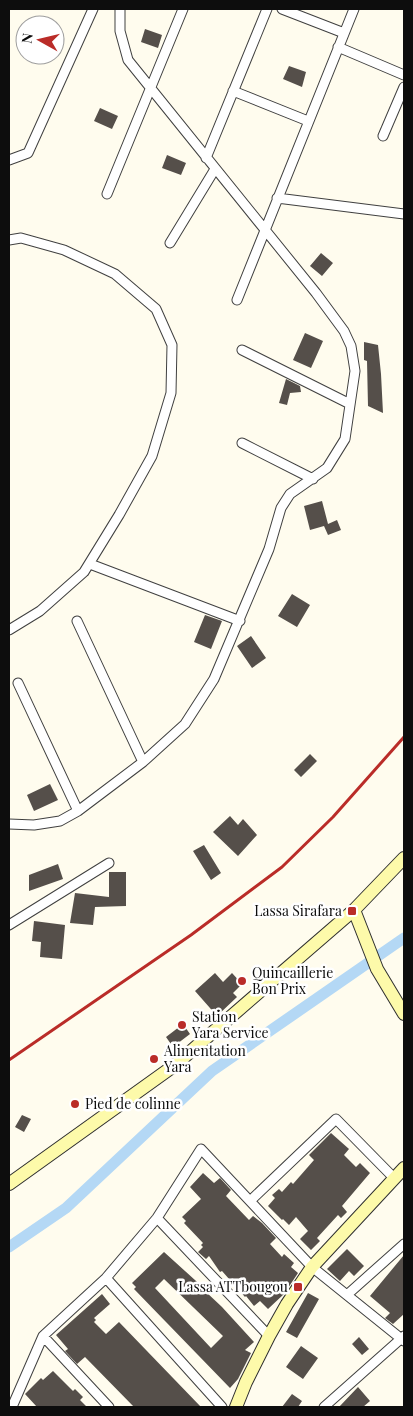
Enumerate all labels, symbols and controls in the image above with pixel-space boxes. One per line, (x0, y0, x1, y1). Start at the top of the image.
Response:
north arrow (15, 15, 65, 65)
text: N (17, 32, 37, 44)
place label: Lassa Sirafara (254, 901, 342, 920)
marker: Lassa Sirafara (346, 905, 358, 917)
place label: Quincaillerie Bon Prix (252, 963, 333, 998)
marker: Quincaillerie Bon Prix (236, 975, 248, 987)
place label: Station Yara Service (191, 1007, 269, 1042)
marker: Station Yara Service (176, 1019, 188, 1031)
place label: Alimentation Yara (163, 1041, 246, 1076)
marker: Alimentation Yara (148, 1053, 160, 1065)
place label: Pied de colinne (85, 1094, 181, 1113)
marker: Pied de colinne (69, 1098, 81, 1110)
place label: Lassa ATTbougou (178, 1277, 288, 1296)
marker: Lassa ATTbougou (292, 1281, 304, 1293)

